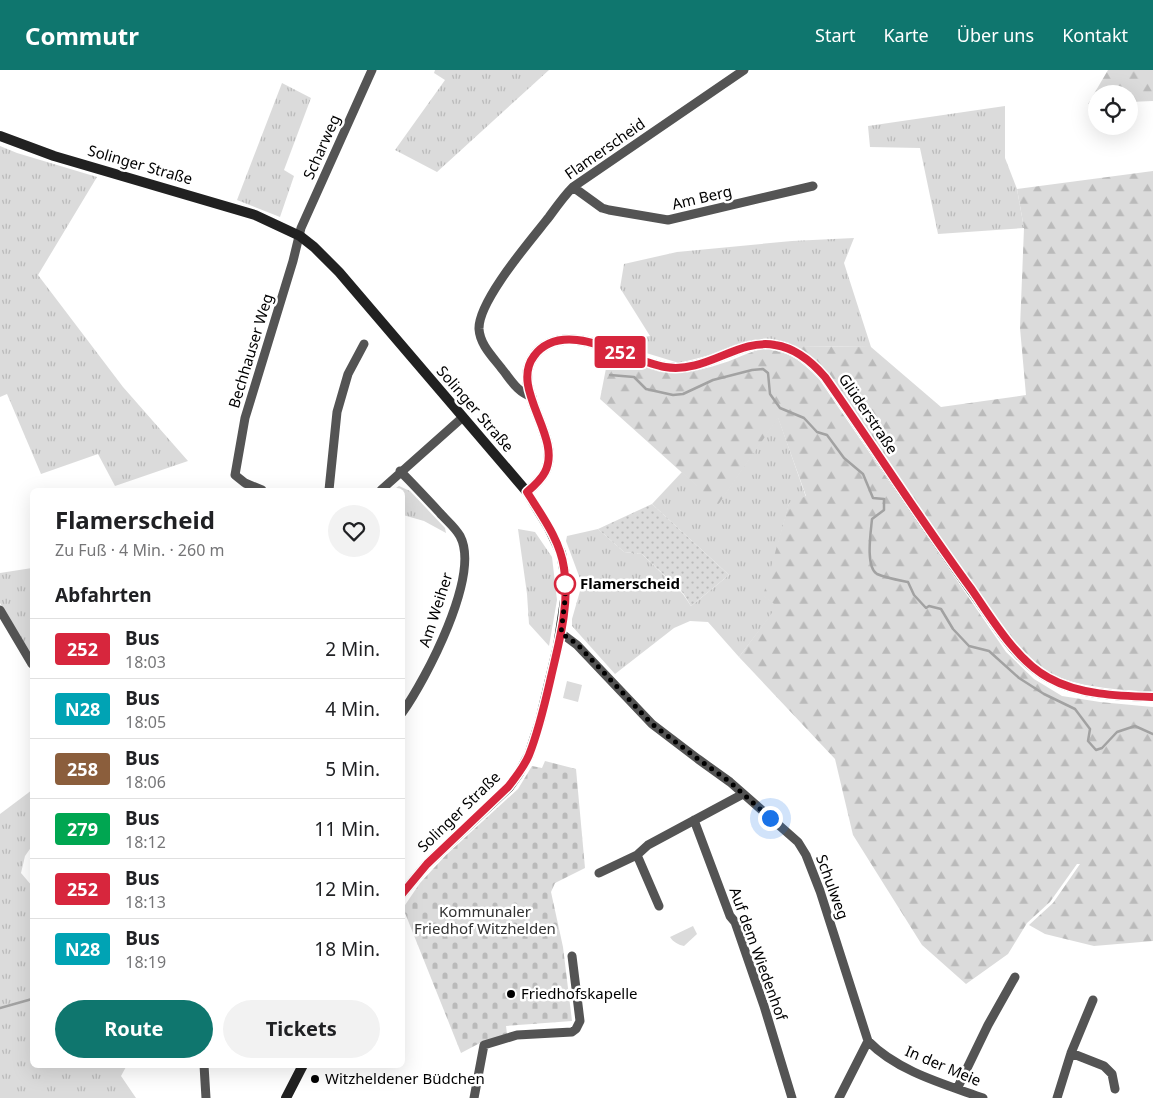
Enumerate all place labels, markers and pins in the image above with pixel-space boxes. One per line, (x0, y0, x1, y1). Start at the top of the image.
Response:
marker: Flamerscheid (554, 573, 576, 595)
place label: Flamerscheid (580, 573, 680, 593)
place label: Friedhofskapelle (521, 983, 638, 1003)
marker: Friedhofskapelle (505, 988, 517, 1000)
place label: Witzheldener Büdchen (325, 1068, 485, 1088)
marker: Witzheldener Büdchen (309, 1073, 321, 1085)

